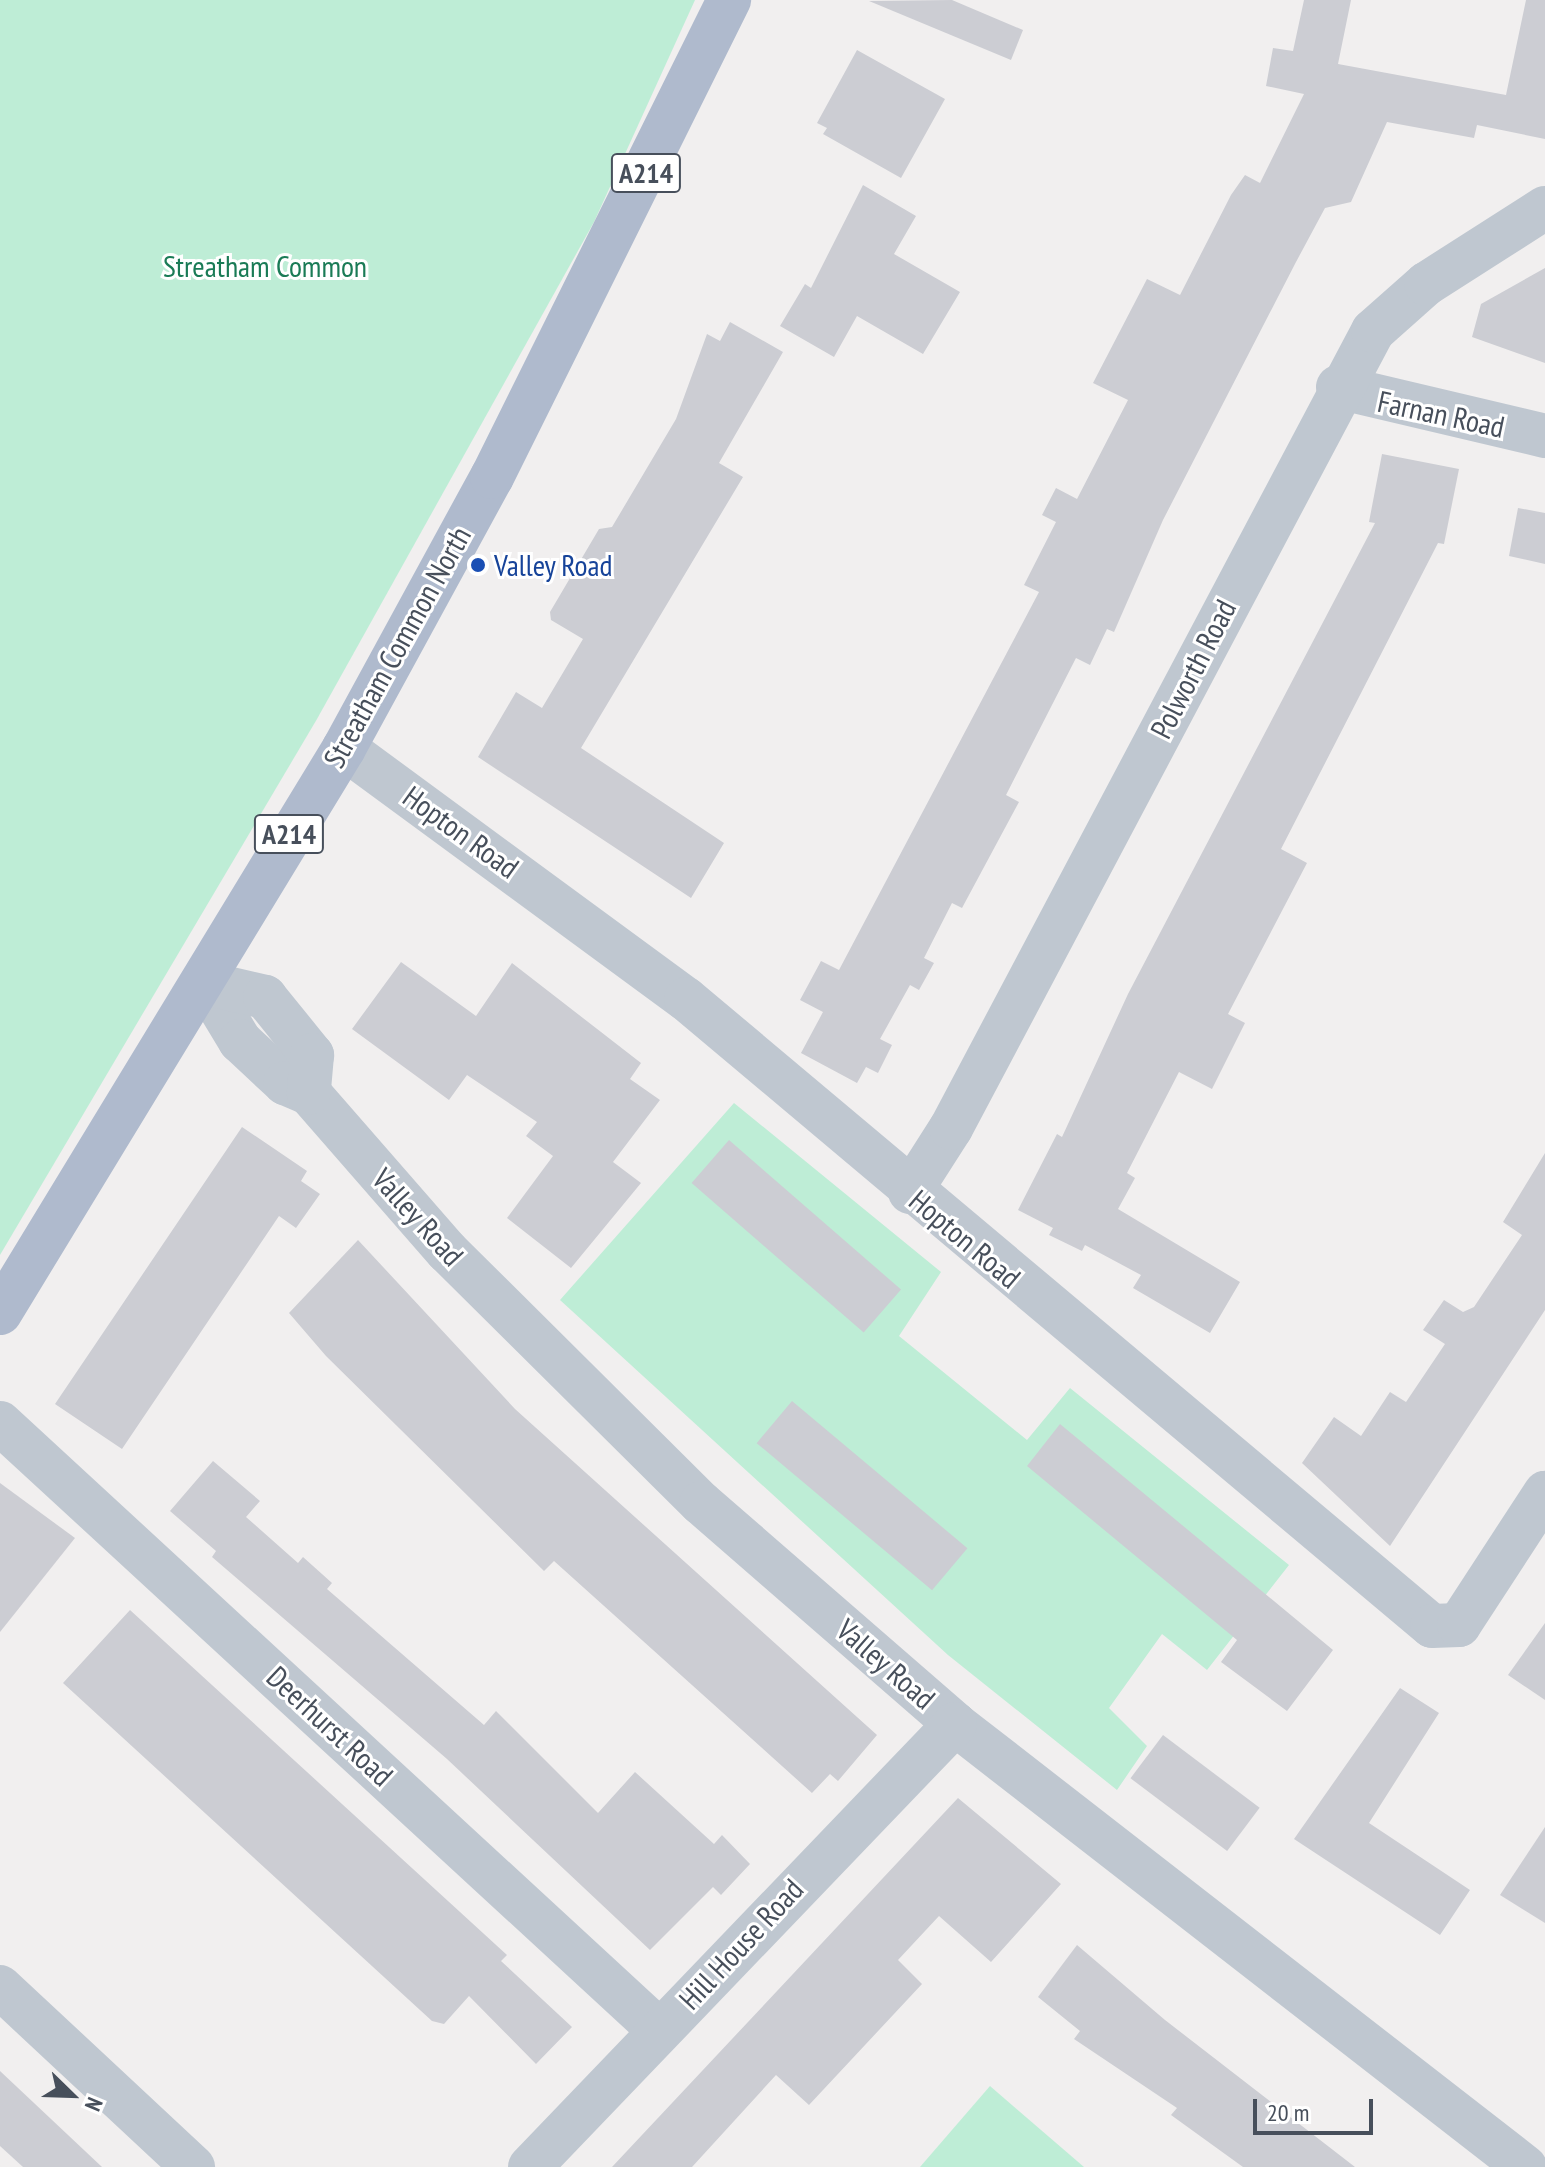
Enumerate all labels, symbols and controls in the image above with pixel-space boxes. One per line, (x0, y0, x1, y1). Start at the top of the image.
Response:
road number: A214 (610, 149, 682, 197)
park label: Streatham Common (163, 248, 367, 284)
street label: Farnan Road (1374, 383, 1508, 445)
street label: Streatham Common North (316, 520, 478, 774)
place label: Valley Road (494, 547, 613, 583)
marker: Valley Road (469, 556, 487, 574)
street label: Polworth Road (1143, 594, 1243, 744)
street label: Hopton Road (396, 778, 526, 886)
road number: A214 (253, 810, 325, 858)
street label: Valley Road (365, 1161, 471, 1273)
street label: Hopton Road (902, 1182, 1028, 1296)
street label: Valley Road (829, 1611, 943, 1717)
street label: Deerhurst Road (260, 1659, 400, 1793)
street label: Hill House Road (672, 1871, 810, 2017)
north arrow (32, 2055, 112, 2135)
scale bar (1257, 2083, 1377, 2133)
text: N (79, 2093, 109, 2115)
text: 20 m (1267, 2097, 1309, 2128)

